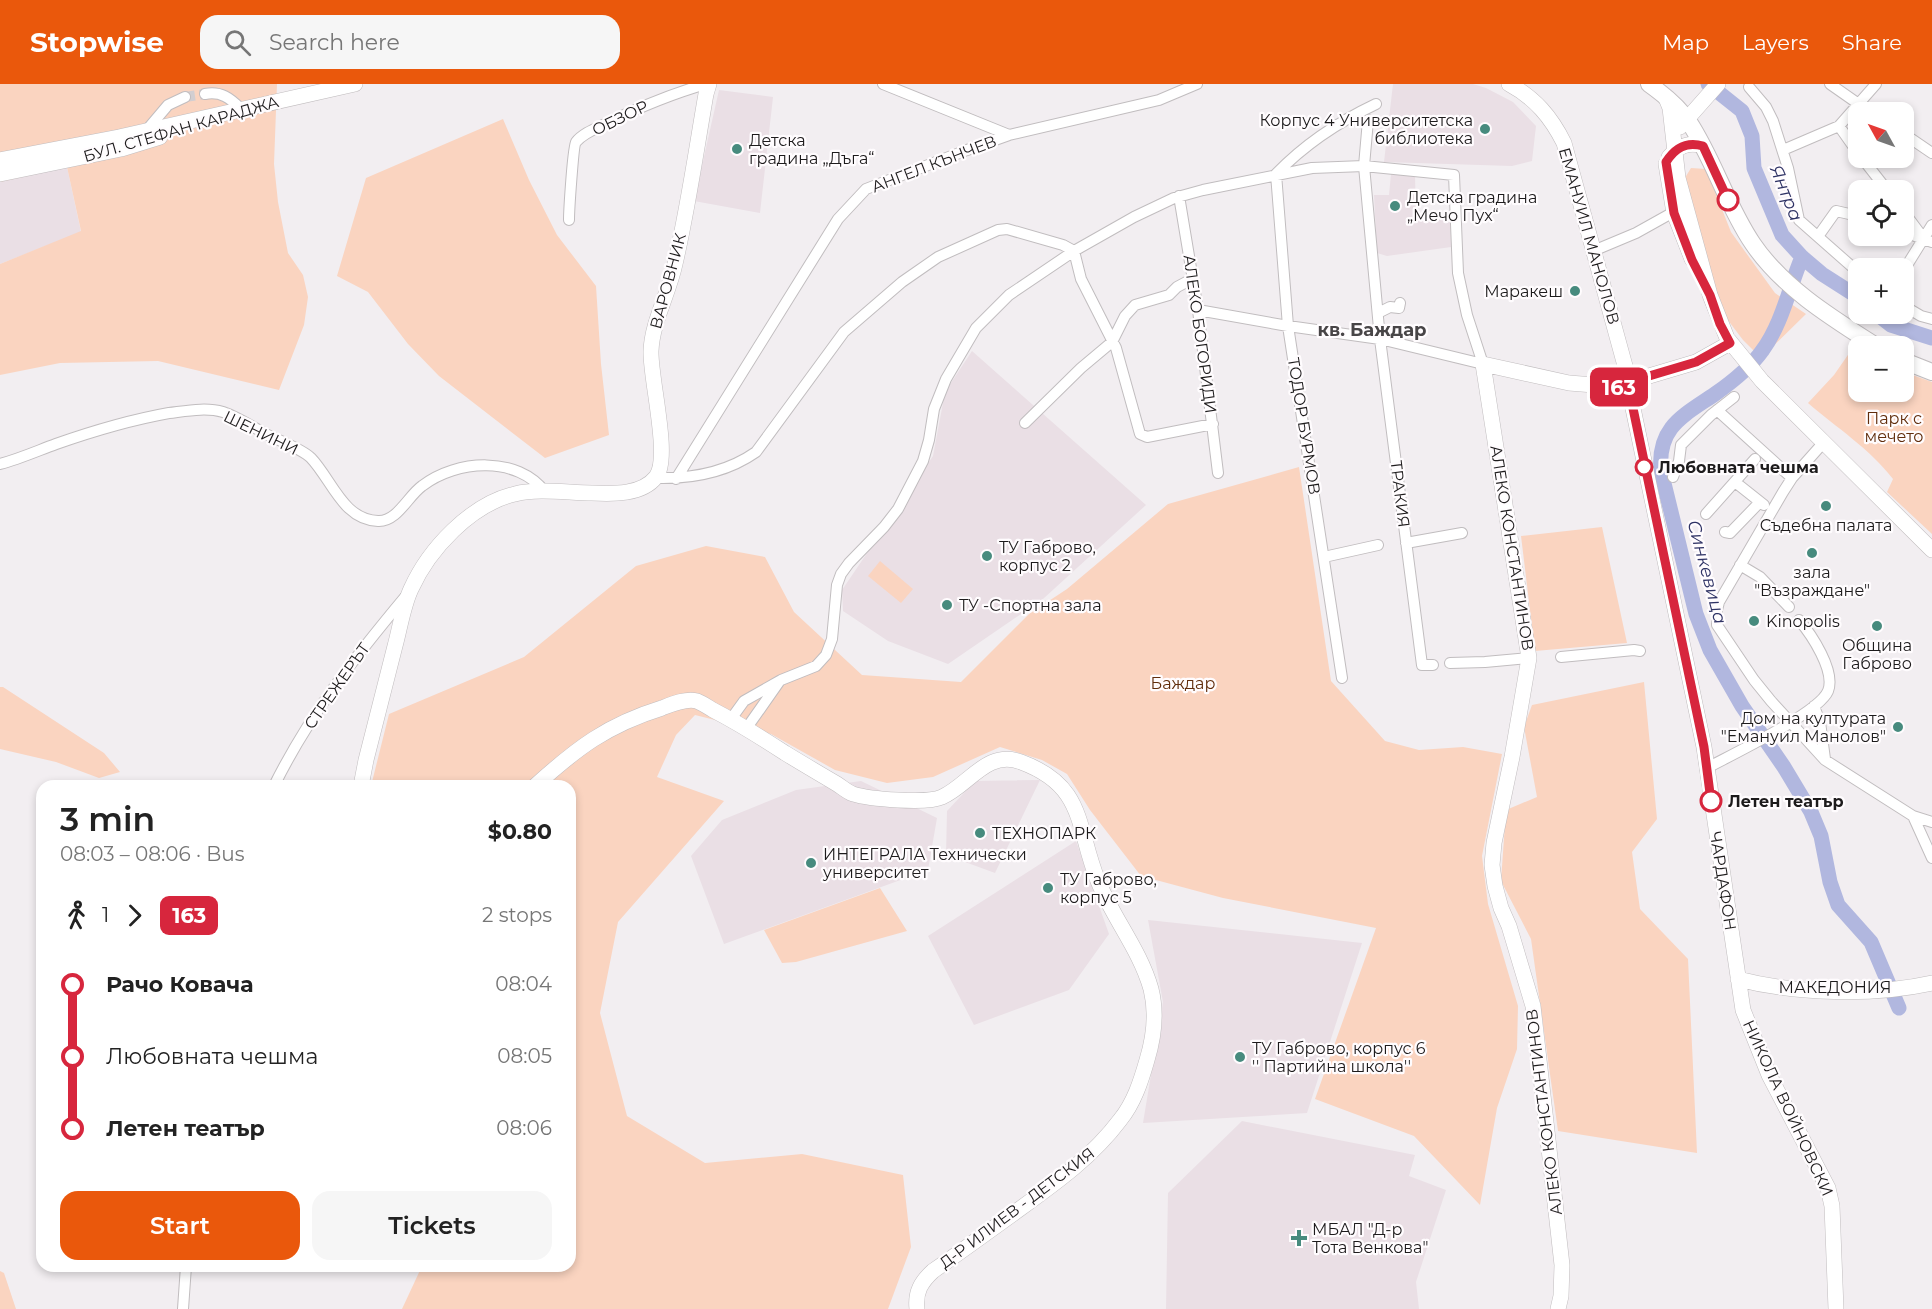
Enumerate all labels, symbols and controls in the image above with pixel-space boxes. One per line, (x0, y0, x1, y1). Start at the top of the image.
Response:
search box (200, 15, 620, 69)
text: Stopwise (30, 25, 164, 59)
icon: search (221, 26, 254, 59)
text: Search here (269, 29, 400, 56)
text: Map (1662, 30, 1709, 55)
text: Layers (1742, 30, 1809, 55)
text: Share (1842, 30, 1902, 55)
street label: БУЛ. СТЕФАН КАРАДЖА (81, 92, 281, 166)
street label: ОБЗОР (589, 96, 651, 140)
north arrow (1848, 102, 1914, 168)
map controls (1848, 102, 1914, 402)
place label: Корпус 4 Университетска библиотека (1260, 111, 1473, 148)
marker: Корпус 4 Университетска библиотека (1478, 122, 1492, 136)
place label: Детска градина „Дъга“ (749, 131, 874, 168)
street label: АНГЕЛ КЪНЧЕВ (869, 131, 999, 197)
marker: Детска градина „Дъга“ (730, 142, 744, 156)
street label: ЕМАНУИЛ МАНОЛОВ (1555, 145, 1623, 327)
water label: Янтра (1765, 162, 1807, 224)
button: locate (1848, 180, 1914, 246)
place label: Детска градина „Мечо Пух“ (1407, 188, 1537, 225)
unlabelled marker (1717, 189, 1739, 211)
marker: Детска градина „Мечо Пух“ (1388, 199, 1402, 213)
street label: ВАРОВНИК (646, 231, 690, 331)
street label: АЛЕКО БОГОРИДИ (1179, 253, 1221, 415)
button: + (1848, 258, 1914, 324)
place label: Маракеш (1484, 282, 1563, 301)
marker: Маракеш (1568, 284, 1582, 298)
district label: кв. Баждар (1317, 319, 1427, 341)
button: − (1848, 336, 1914, 402)
street label: ТОДОР БУРМОВ (1284, 356, 1324, 496)
line badge: 163 (1584, 368, 1654, 406)
text: 163 (1602, 375, 1636, 400)
street label: ШЕНИНИ (221, 407, 301, 459)
park label: Парк с мечето (1865, 409, 1924, 446)
street label: АЛЕКО КОНСТАНТИНОВ (1486, 444, 1538, 652)
marker: Любовната чешма (1635, 458, 1653, 476)
place label: Любовната чешма (1658, 458, 1819, 477)
street label: ТРАКИЯ (1386, 459, 1414, 529)
marker: Съдебна палата (1819, 499, 1833, 513)
place label: Съдебна палата (1760, 516, 1892, 535)
water label: Синкевица (1683, 518, 1731, 626)
place label: ТУ Габрово, корпус 2 (999, 538, 1096, 575)
marker: зала "Възраждане" (1805, 546, 1819, 560)
marker: ТУ Габрово, корпус 2 (980, 549, 994, 563)
place label: зала "Възраждане" (1754, 563, 1870, 600)
place label: ТУ -Спортна зала (959, 596, 1102, 615)
marker: ТУ -Спортна зала (940, 598, 954, 612)
place label: Kinopolis (1766, 612, 1840, 631)
marker: Kinopolis (1747, 614, 1761, 628)
marker: Община Габрово (1870, 619, 1884, 633)
place label: Община Габрово (1842, 636, 1912, 673)
street label: СТРЕЖЕРЪТ (300, 639, 374, 733)
park label: Баждар (1151, 674, 1215, 693)
place label: Дом на културата "Емануил Манолов" (1721, 709, 1886, 746)
marker: Дом на културата "Емануил Манолов" (1891, 720, 1905, 734)
marker: Летен театър (1700, 790, 1722, 812)
place label: Летен театър (1728, 792, 1844, 811)
text: 3 min (60, 799, 155, 839)
text: $0.80 (488, 818, 552, 845)
place label: ТЕХНОПАРК (992, 824, 1096, 843)
marker: ТЕХНОПАРК (973, 826, 987, 840)
street label: ЧАРДАФОН (1706, 830, 1740, 932)
text: 08:03 – 08:06 · Bus (60, 842, 245, 866)
place label: ИНТЕГРАЛА Технически университет (822, 845, 1027, 882)
marker: ИНТЕГРАЛА Технически университет (804, 856, 818, 870)
place label: ТУ Габрово, корпус 5 (1060, 870, 1157, 907)
marker: ТУ Габрово, корпус 5 (1041, 881, 1055, 895)
icon: walk (60, 899, 93, 932)
icon: forward (118, 899, 151, 932)
text: 1 (102, 903, 109, 927)
text: 163 (172, 903, 206, 928)
text: 2 stops (482, 903, 552, 927)
text: Рачо Ковача (106, 971, 254, 998)
text: 08:04 (495, 972, 552, 996)
street label: МАКЕДОНИЯ (1779, 978, 1891, 997)
street label: АЛЕКО КОНСТАНТИНОВ (1522, 1008, 1566, 1216)
street label: НИКОЛА ВОЙНОВСКИ (1739, 1017, 1837, 1199)
place label: ТУ Габрово, корпус 6 '' Партийна школа'' (1252, 1039, 1426, 1076)
text: Любовната чешма (106, 1043, 318, 1070)
text: 08:05 (497, 1044, 552, 1068)
marker: ТУ Габрово, корпус 6 '' Партийна школа'' (1233, 1050, 1247, 1064)
text: Летен театър (106, 1115, 265, 1142)
text: 08:06 (496, 1116, 552, 1140)
street label: Д-Р ИЛИЕВ - ДЕТСКИЯ (936, 1143, 1098, 1273)
button: Start (60, 1191, 300, 1260)
button: Tickets (312, 1191, 552, 1260)
place label: МБАЛ "Д-р Тота Венкова" (1312, 1220, 1428, 1257)
marker: МБАЛ "Д-р Тота Венкова" (1290, 1229, 1308, 1247)

